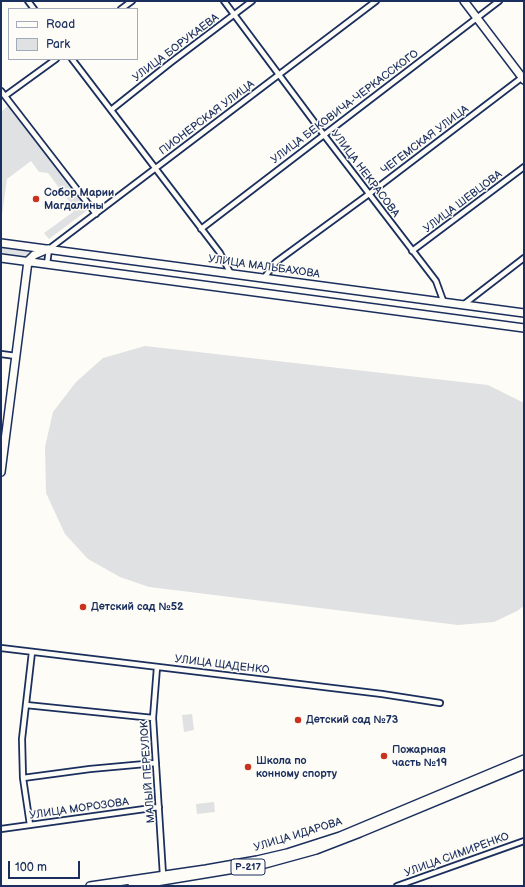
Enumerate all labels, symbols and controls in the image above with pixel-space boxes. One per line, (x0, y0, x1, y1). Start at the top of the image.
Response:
legend (8, 8, 138, 60)
street label: УЛИЦА БОРУКАЕВА (130, 11, 222, 85)
text: Road (46, 17, 75, 32)
text: Park (46, 37, 70, 52)
street label: УЛИЦА БЕКОВИЧА-ЧЕРКАССКОГО (269, 47, 421, 167)
street label: ПИОНЕРСКАЯ УЛИЦА (157, 78, 257, 158)
street label: ЧЕГЕМСКАЯ УЛИЦА (379, 103, 471, 177)
street label: УЛИЦА НЕКРАСОВА (328, 128, 402, 220)
street label: УЛИЦА ШЕВЦОВА (421, 168, 505, 236)
place label: Собор Марии Магдалины (44, 186, 114, 212)
marker: Собор Марии Магдалины (31, 194, 41, 204)
street label: УЛИЦА МАЛЬБАХОВА (207, 253, 321, 281)
place label: Детский сад №52 (91, 600, 184, 614)
marker: Детский сад №52 (78, 602, 88, 612)
street label: УЛИЦА ЩАДЕНКО (174, 653, 270, 677)
place label: Детский сад №73 (306, 713, 398, 727)
marker: Детский сад №73 (293, 715, 303, 725)
street label: МАЛЫЙ ПЕРЕУЛОК (138, 720, 158, 824)
place label: Пожарная часть №19 (392, 743, 447, 769)
marker: Пожарная часть №19 (379, 751, 389, 761)
place label: Школа по конному спорту (256, 754, 337, 780)
marker: Школа по конному спорту (243, 762, 253, 772)
street label: УЛИЦА МОРОЗОВА (28, 795, 130, 823)
street label: УЛИЦА ИДАРОВА (252, 815, 344, 855)
street label: УЛИЦА СИМИРЕНКО (403, 830, 511, 880)
scale bar (10, 853, 82, 879)
road number: Р-217 (231, 859, 265, 875)
text: 100 m (15, 860, 47, 875)

